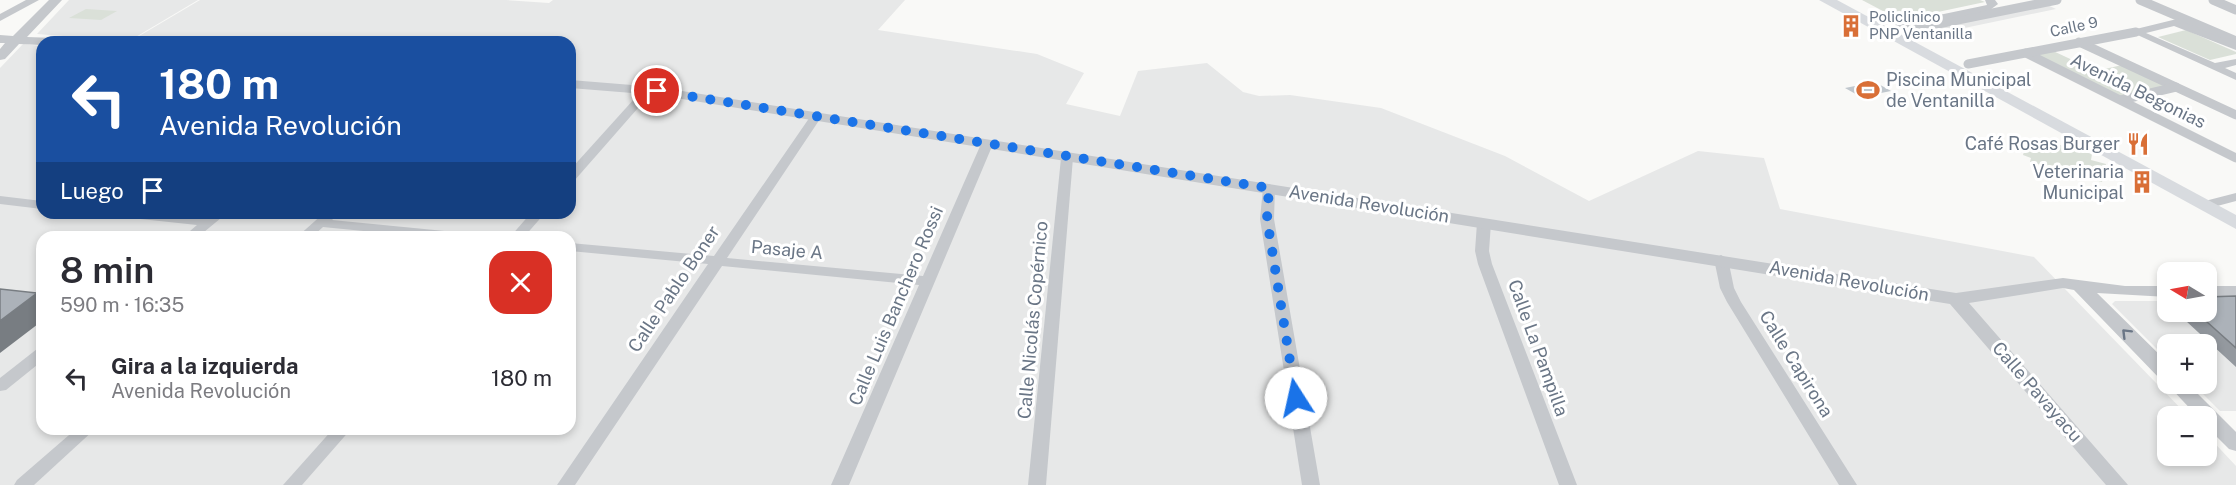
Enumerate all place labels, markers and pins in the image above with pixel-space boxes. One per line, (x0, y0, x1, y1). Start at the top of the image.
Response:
place label: Policlinico PNP Ventanilla (1869, 8, 1973, 42)
building icon: Policlinico PNP Ventanilla (1838, 13, 1864, 39)
pin (631, 65, 682, 116)
place label: Piscina Municipal de Ventanilla (1886, 69, 2032, 111)
sports icon: Piscina Municipal de Ventanilla (1855, 77, 1881, 103)
restaurant icon: Café Rosas Burger (2125, 131, 2151, 157)
place label: Café Rosas Burger (1965, 133, 2120, 154)
place label: Veterinaria Municipal (2033, 161, 2124, 203)
building icon: Veterinaria Municipal (2129, 169, 2155, 195)

